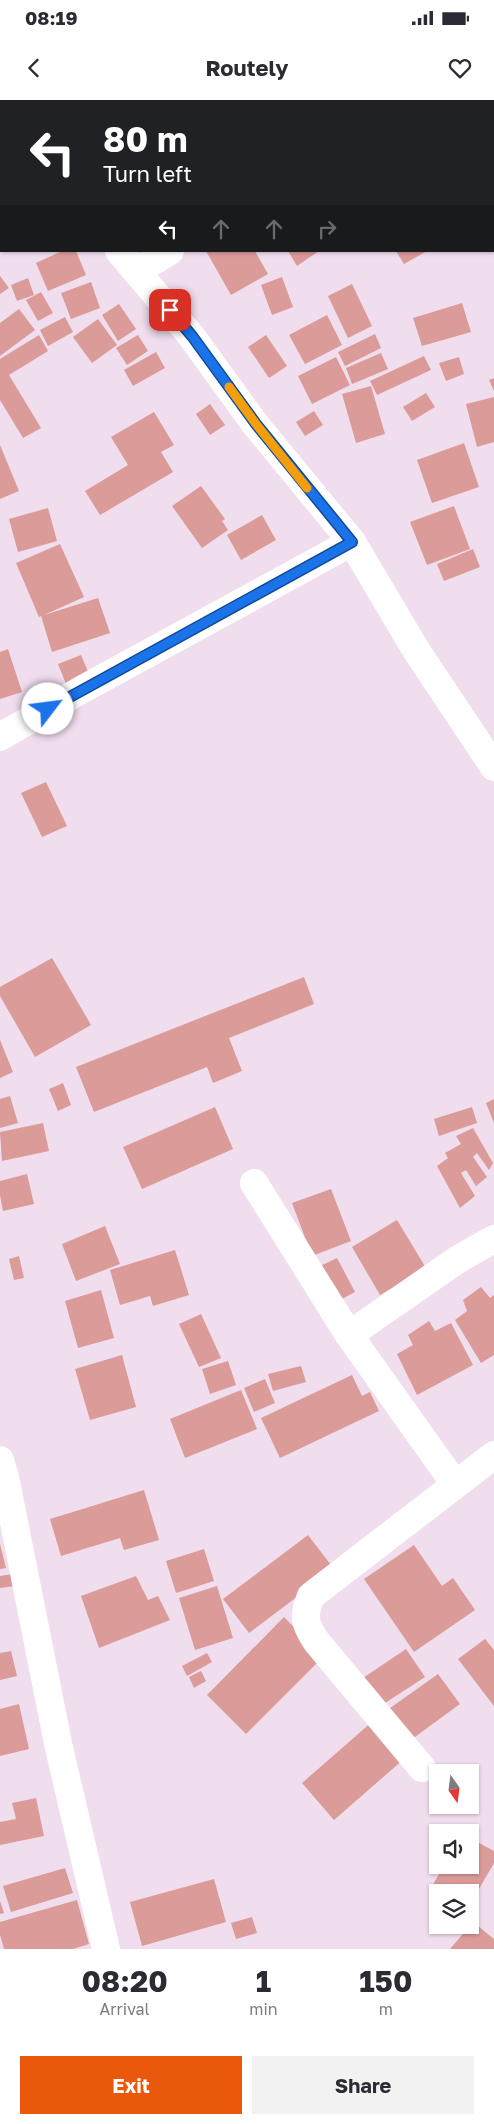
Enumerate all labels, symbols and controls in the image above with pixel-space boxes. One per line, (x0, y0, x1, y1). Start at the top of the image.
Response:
text: 08:19 (25, 6, 77, 29)
icon: back (20, 54, 48, 82)
text: Routely (205, 54, 289, 81)
icon: heart (446, 54, 474, 82)
text: 80 m (103, 118, 188, 160)
icon: left (20, 120, 85, 185)
text: Turn left (103, 160, 192, 187)
icon: left (154, 215, 182, 243)
icon: ahead (207, 215, 235, 243)
icon: ahead (260, 215, 288, 243)
icon: right (313, 215, 341, 243)
pin (149, 289, 191, 331)
icon: arrive (156, 296, 184, 324)
position arrow (21, 682, 73, 734)
north arrow (429, 1764, 479, 1814)
map controls (429, 1764, 479, 1934)
button: sound (429, 1824, 479, 1874)
button: layers (429, 1884, 479, 1934)
text: 08:20 (82, 1963, 168, 1999)
text: 1 (256, 1963, 271, 1999)
text: 150 (359, 1963, 412, 1999)
text: Arrival (100, 1999, 150, 2019)
text: min (249, 1999, 278, 2019)
text: m (379, 1999, 393, 2019)
button: Exit (20, 2056, 242, 2114)
button: Share (252, 2056, 474, 2114)

